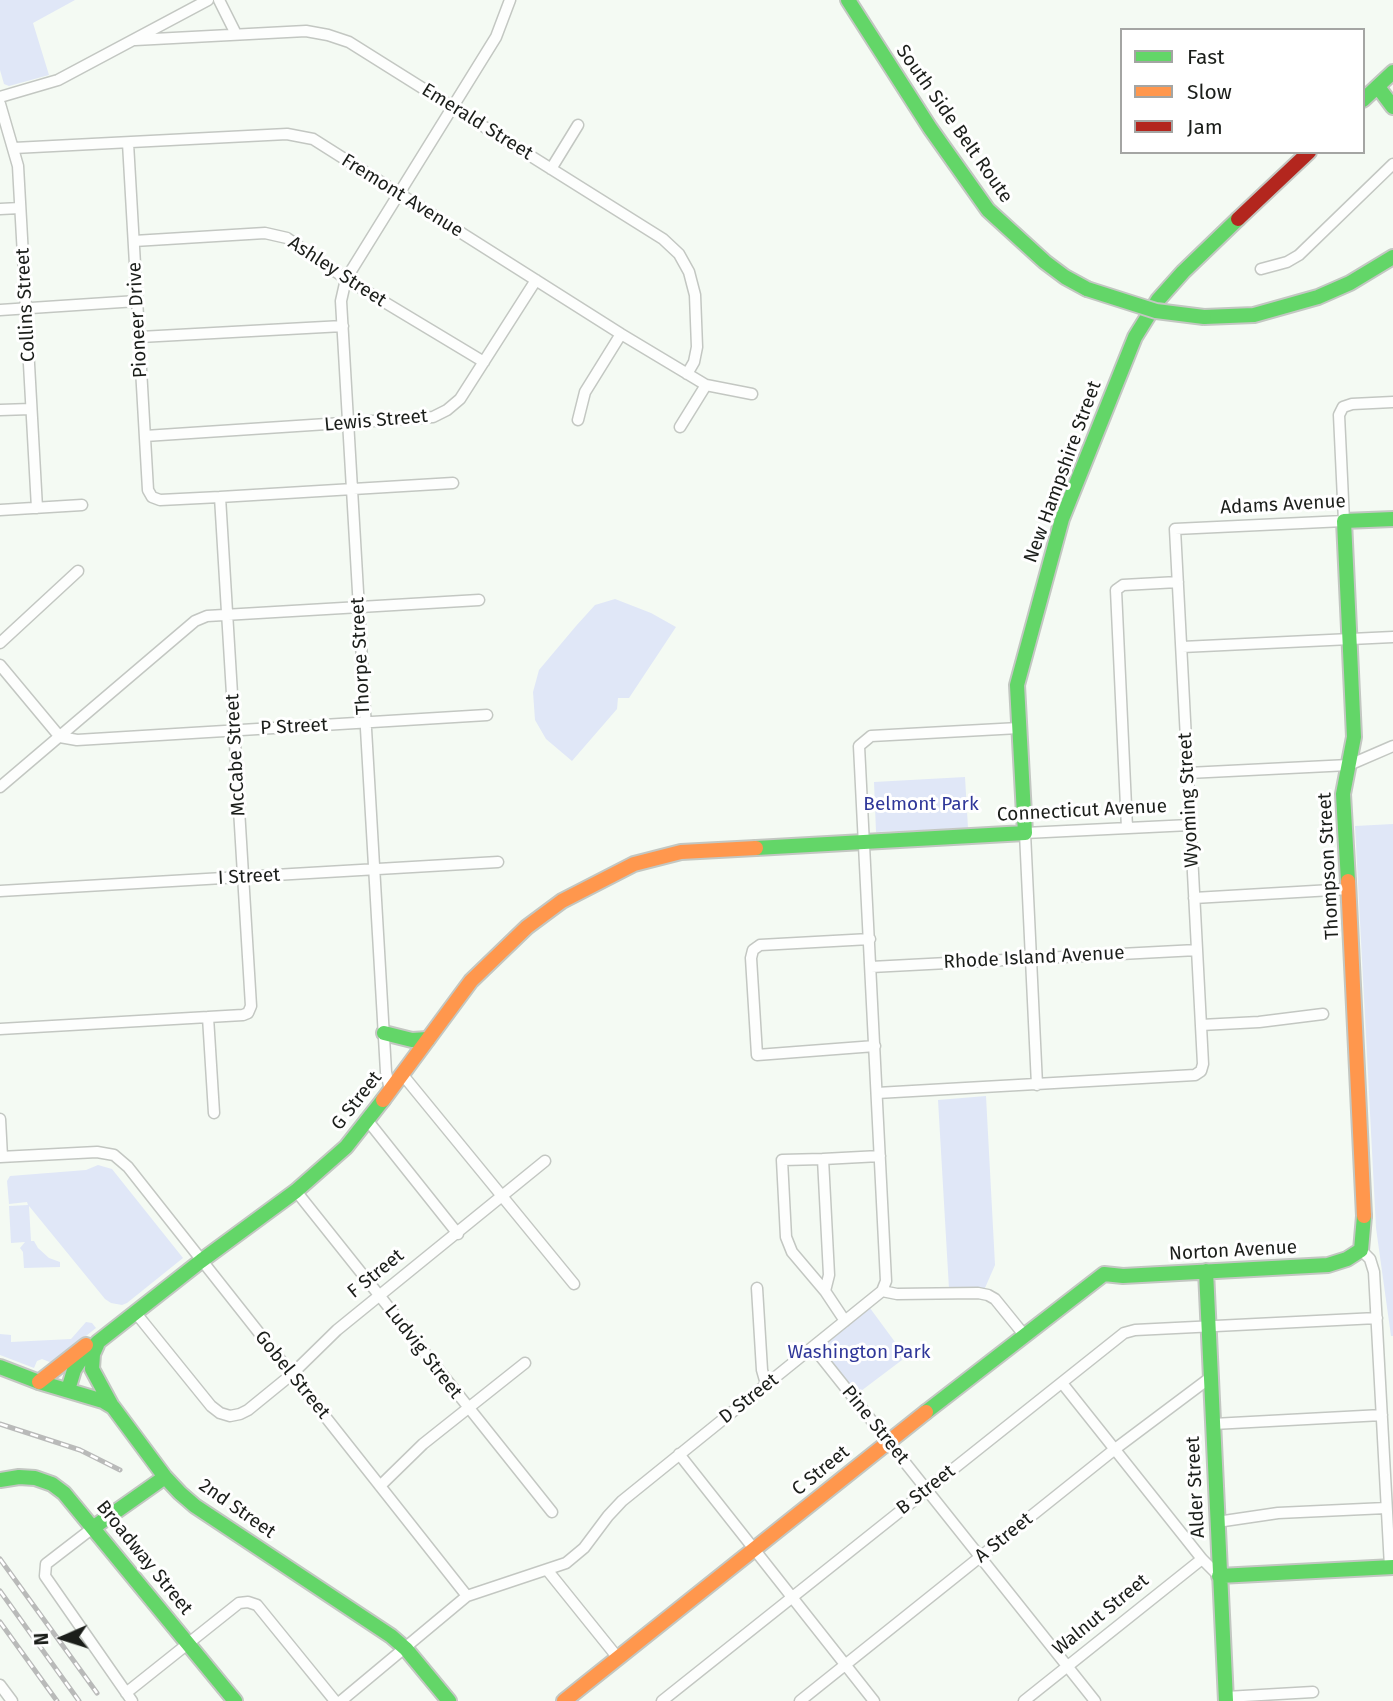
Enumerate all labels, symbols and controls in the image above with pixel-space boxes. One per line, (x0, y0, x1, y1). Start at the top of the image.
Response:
legend (1120, 28, 1365, 154)
street label: South Side Belt Route (891, 41, 1017, 207)
text: Fast (1187, 44, 1225, 70)
street label: Emerald Street (417, 79, 537, 165)
text: Slow (1187, 79, 1232, 105)
text: Jam (1187, 114, 1223, 140)
street label: Fremont Avenue (337, 149, 467, 243)
street label: Ashley Street (284, 232, 390, 312)
street label: Collins Street (12, 247, 40, 363)
street label: Pioneer Drive (124, 261, 152, 379)
street label: New Hampshire Street (1019, 378, 1107, 566)
street label: Lewis Street (323, 405, 429, 437)
street label: Adams Avenue (1220, 490, 1346, 520)
street label: Thorpe Street (347, 597, 375, 715)
street label: McCabe Street (221, 693, 251, 817)
street label: P Street (260, 714, 328, 740)
street label: Wyoming Street (1174, 732, 1204, 868)
street label: Thompson Street (1314, 792, 1344, 940)
park label: Belmont Park (863, 794, 979, 816)
street label: Connecticut Avenue (996, 795, 1168, 827)
street label: I Street (217, 864, 281, 890)
street label: Rhode Island Avenue (943, 942, 1125, 974)
street label: G Street (327, 1067, 387, 1135)
street label: Norton Avenue (1168, 1236, 1298, 1266)
street label: F Street (343, 1244, 409, 1304)
street label: Ludvig Street (379, 1301, 467, 1403)
street label: Gobel Street (250, 1326, 334, 1424)
park label: Washington Park (788, 1342, 930, 1364)
street label: D Street (715, 1369, 783, 1429)
street label: Pine Street (836, 1381, 914, 1469)
street label: Alder Street (1182, 1435, 1210, 1539)
street label: C Street (788, 1441, 854, 1501)
street label: B Street (892, 1460, 960, 1520)
street label: 2nd Street (194, 1474, 280, 1544)
street label: Broadway Street (91, 1496, 197, 1620)
street label: A Street (971, 1508, 1037, 1568)
street label: Walnut Street (1049, 1569, 1153, 1661)
north arrow (28, 1603, 98, 1673)
text: N (30, 1632, 53, 1646)

